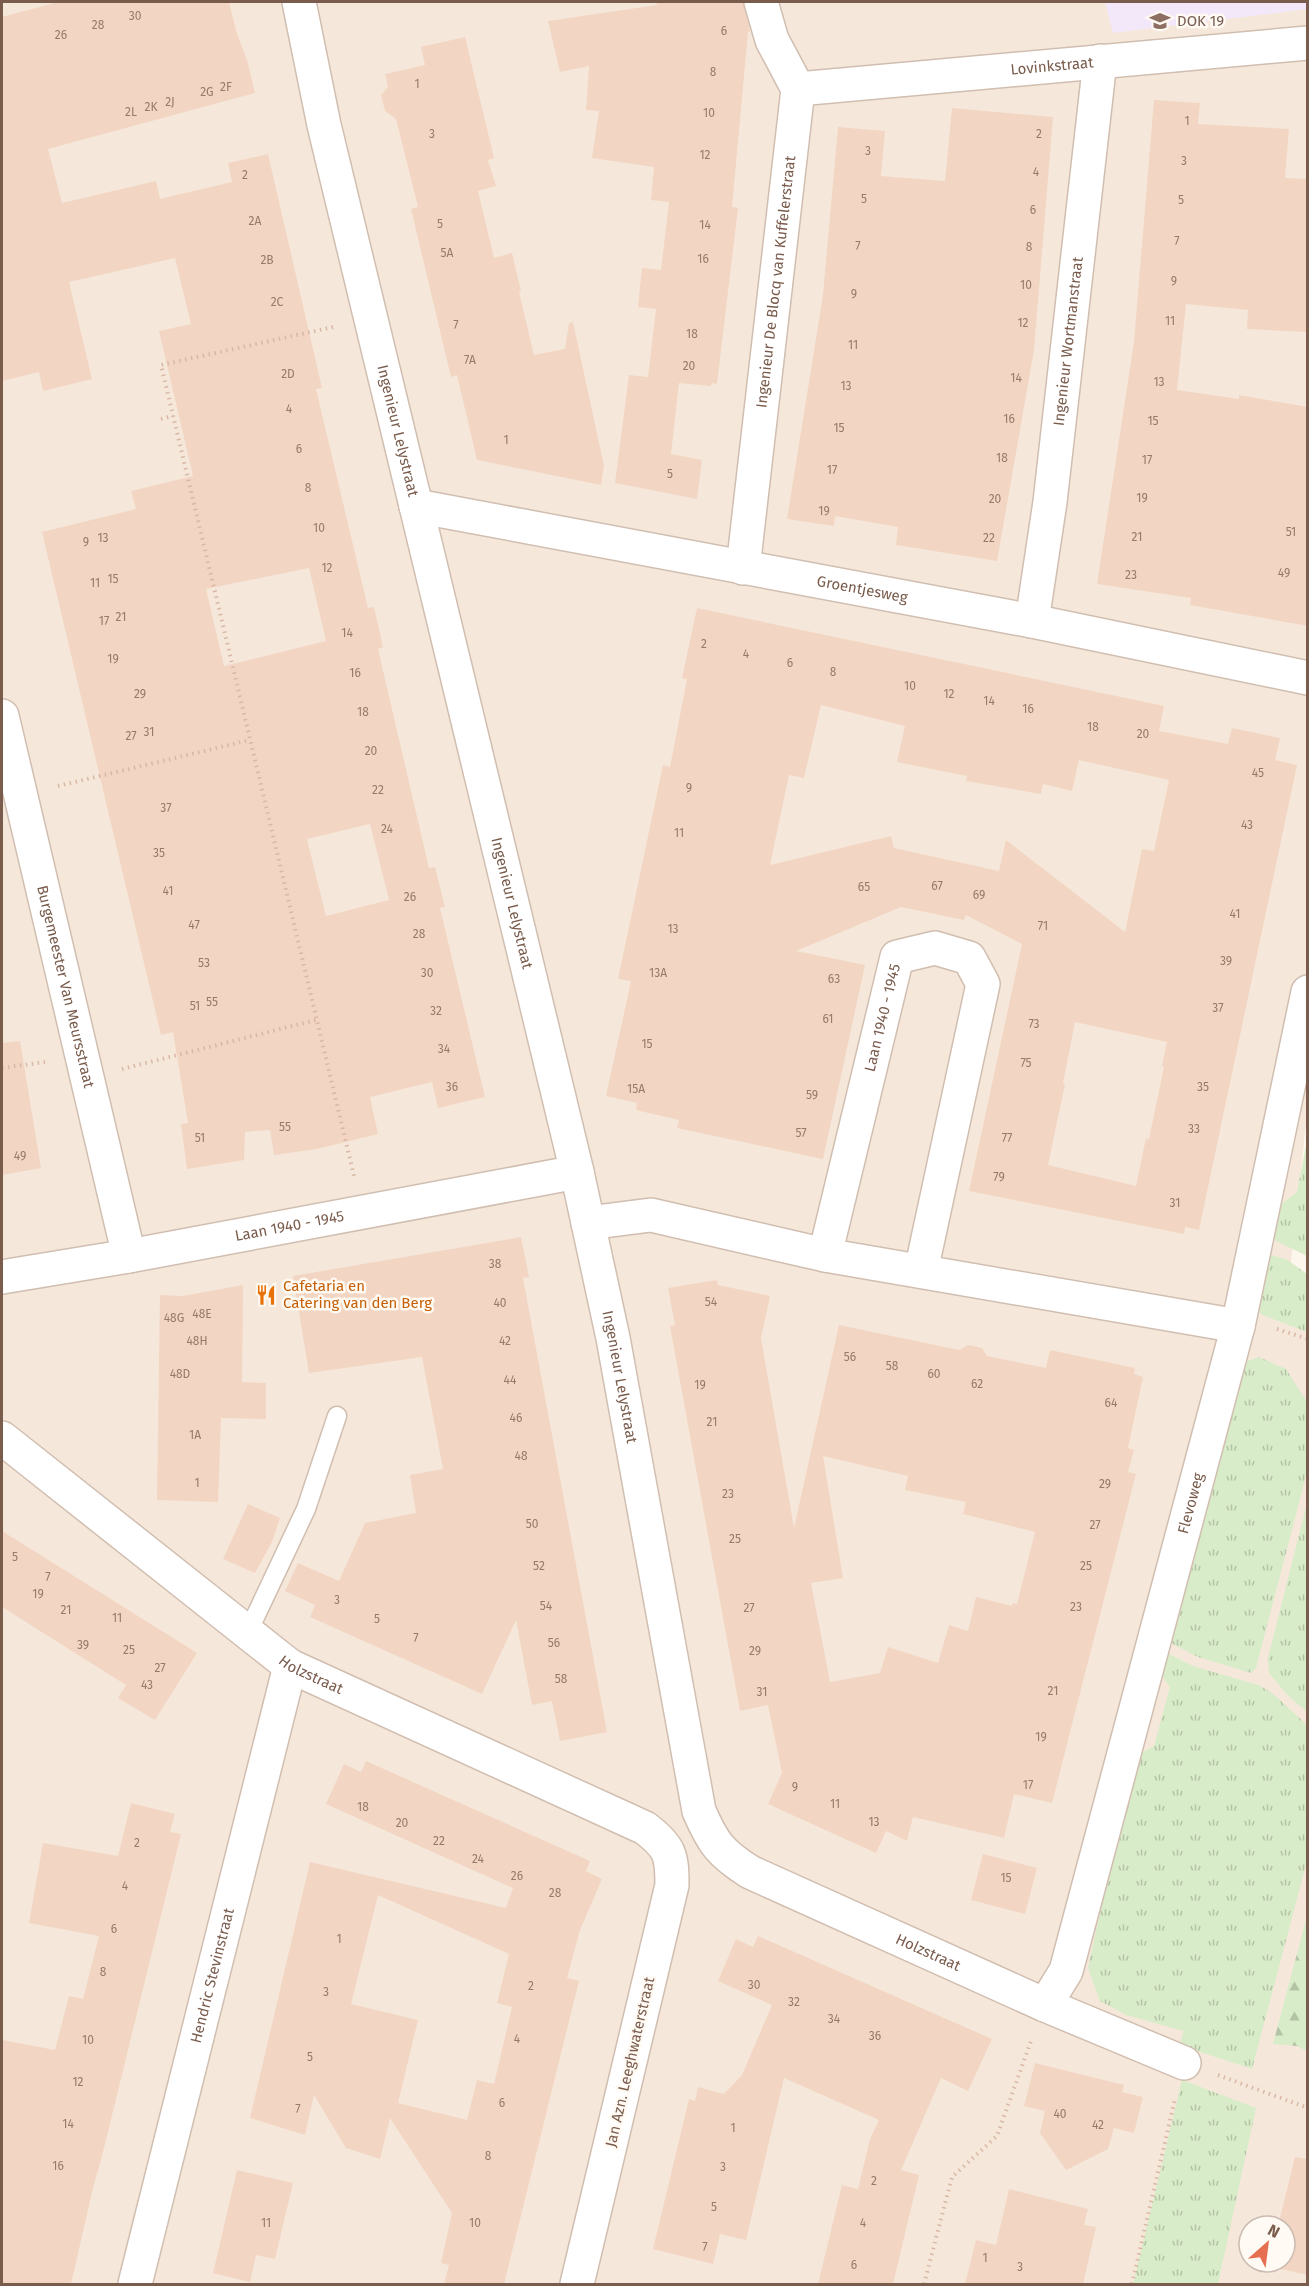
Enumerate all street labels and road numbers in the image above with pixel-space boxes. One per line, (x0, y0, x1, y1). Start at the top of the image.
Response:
street label: Lovinkstraat (1010, 53, 1095, 79)
street label: Ingenieur De Blocq van Kuffelerstraat (752, 154, 799, 409)
street label: Ingenieur Wortmanstraat (1050, 255, 1087, 427)
street label: Ingenieur Lelystraat (373, 363, 423, 499)
street label: Groentjesweg (815, 572, 909, 607)
street label: Ingenieur Lelystraat (487, 835, 537, 971)
street label: Burgemeester Van Meursstraat (33, 883, 98, 1090)
street label: Laan 1940 - 1945 (861, 962, 904, 1074)
street label: Laan 1940 - 1945 (233, 1207, 345, 1245)
street label: Ingenieur Lelystraat (598, 1309, 641, 1445)
street label: Flevoweg (1174, 1471, 1208, 1536)
street label: Holzstraat (275, 1651, 346, 1698)
street label: Hendric Stevinstraat (187, 1906, 238, 2045)
street label: Holzstraat (893, 1930, 964, 1975)
street label: Jan Azn. Leeghwaterstraat (602, 1975, 658, 2149)

